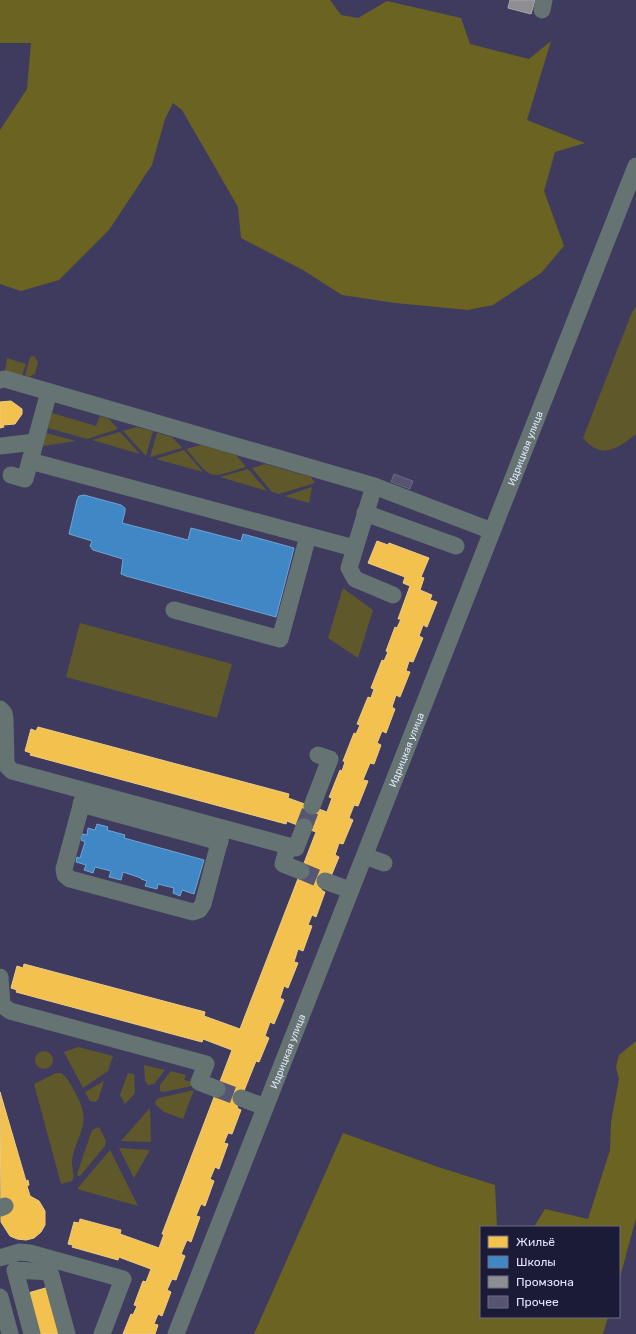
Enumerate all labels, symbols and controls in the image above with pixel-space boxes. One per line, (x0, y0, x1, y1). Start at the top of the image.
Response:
street label: Идрицкая улица (506, 410, 546, 488)
street label: Идрицкая улица (387, 711, 427, 789)
street label: Идрицкая улица (268, 1012, 308, 1091)
legend (480, 1226, 620, 1318)
text: Жильё (516, 1235, 555, 1249)
text: Школы (516, 1255, 556, 1269)
text: Промзона (516, 1275, 574, 1289)
text: Прочее (516, 1295, 559, 1309)

